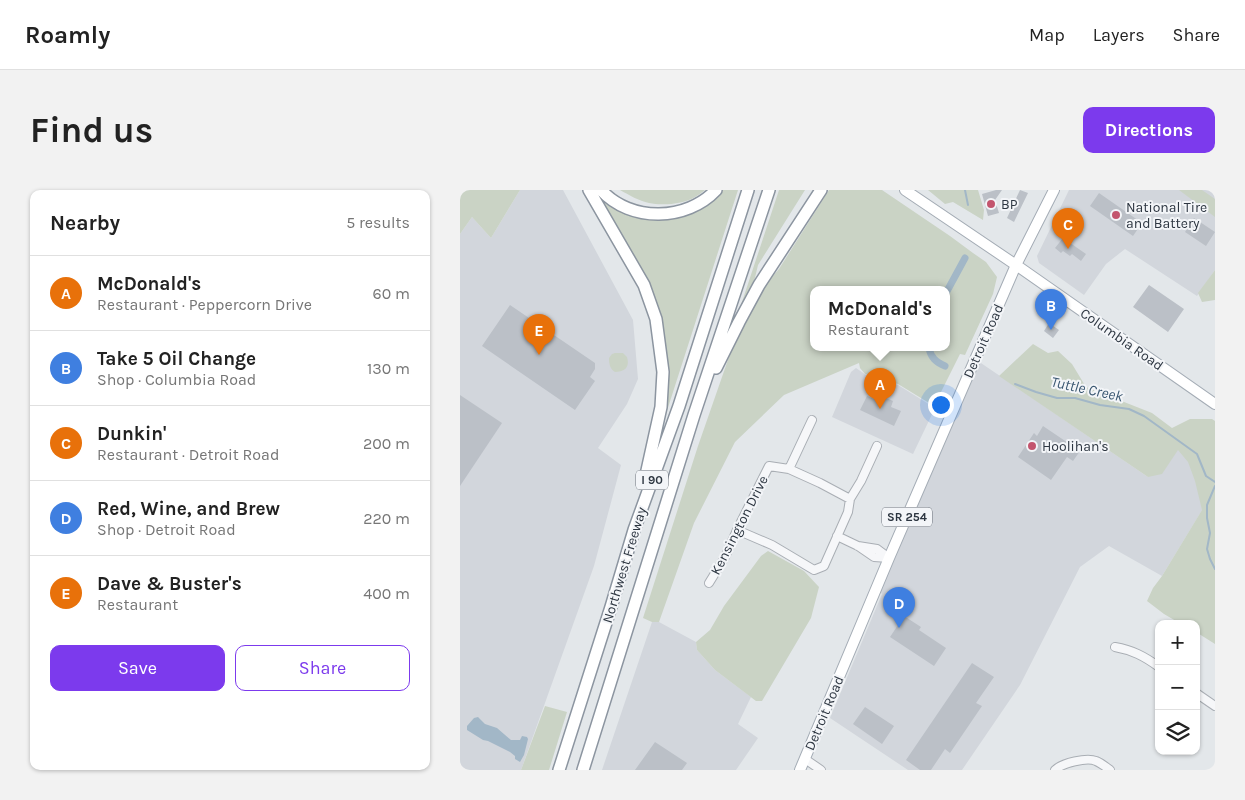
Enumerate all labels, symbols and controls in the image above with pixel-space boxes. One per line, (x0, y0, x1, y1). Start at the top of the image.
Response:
text: Roamly (25, 21, 110, 49)
text: Map (1029, 24, 1065, 46)
text: Layers (1093, 24, 1145, 46)
text: Share (1173, 24, 1220, 46)
button: Directions (1083, 107, 1215, 153)
text: Find us (30, 110, 153, 151)
place label: BP (1001, 196, 1018, 213)
marker: BP (985, 198, 997, 210)
place label: National Tire and Battery (1126, 199, 1207, 232)
pin: C (1052, 208, 1084, 249)
marker: National Tire and Battery (1110, 209, 1122, 221)
text: Nearby (50, 211, 120, 235)
text: 5 results (346, 213, 410, 232)
text: McDonald's (97, 273, 201, 295)
text: A (61, 284, 71, 303)
text: 60 m (373, 284, 410, 303)
popup (810, 286, 950, 351)
pin: B (1035, 289, 1067, 330)
text: Restaurant · Peppercorn Drive (97, 295, 312, 314)
text: McDonald's (828, 298, 932, 320)
street label: Detroit Road (960, 301, 1007, 381)
street label: Columbia Road (1077, 304, 1167, 374)
pin: E (523, 314, 555, 355)
text: Restaurant (828, 320, 909, 339)
text: Take 5 Oil Change (97, 348, 256, 370)
text: B (61, 359, 71, 378)
text: 130 m (367, 359, 410, 378)
pin: A (864, 368, 896, 409)
text: Shop · Columbia Road (97, 370, 256, 389)
water label: Tuttle Creek (1049, 373, 1125, 405)
your location (928, 392, 954, 418)
text: Dunkin' (97, 423, 167, 445)
text: C (61, 434, 71, 453)
text: 200 m (363, 434, 410, 453)
place label: Hoolihan's (1042, 438, 1109, 455)
marker: Hoolihan's (1026, 440, 1038, 452)
text: Restaurant · Detroit Road (97, 445, 279, 464)
road number: I 90 (636, 470, 668, 490)
street label: Kensington Drive (707, 473, 772, 578)
text: Red, Wine, and Brew (97, 498, 280, 520)
street label: Northwest Freeway (599, 505, 650, 625)
road number: SR 254 (882, 508, 932, 527)
text: D (61, 509, 71, 528)
text: 220 m (363, 509, 410, 528)
text: Shop · Detroit Road (97, 520, 236, 539)
text: Dave & Buster's (97, 573, 242, 595)
text: E (61, 584, 71, 603)
text: 400 m (363, 584, 410, 603)
pin: D (883, 587, 915, 628)
text: Restaurant (97, 595, 178, 614)
map controls (1155, 620, 1200, 755)
button: + (1155, 620, 1200, 665)
button: Save (50, 645, 225, 691)
button: Share (235, 645, 410, 691)
button: − (1155, 665, 1200, 710)
street label: Detroit Road (801, 673, 848, 753)
button: layers (1155, 710, 1200, 755)

